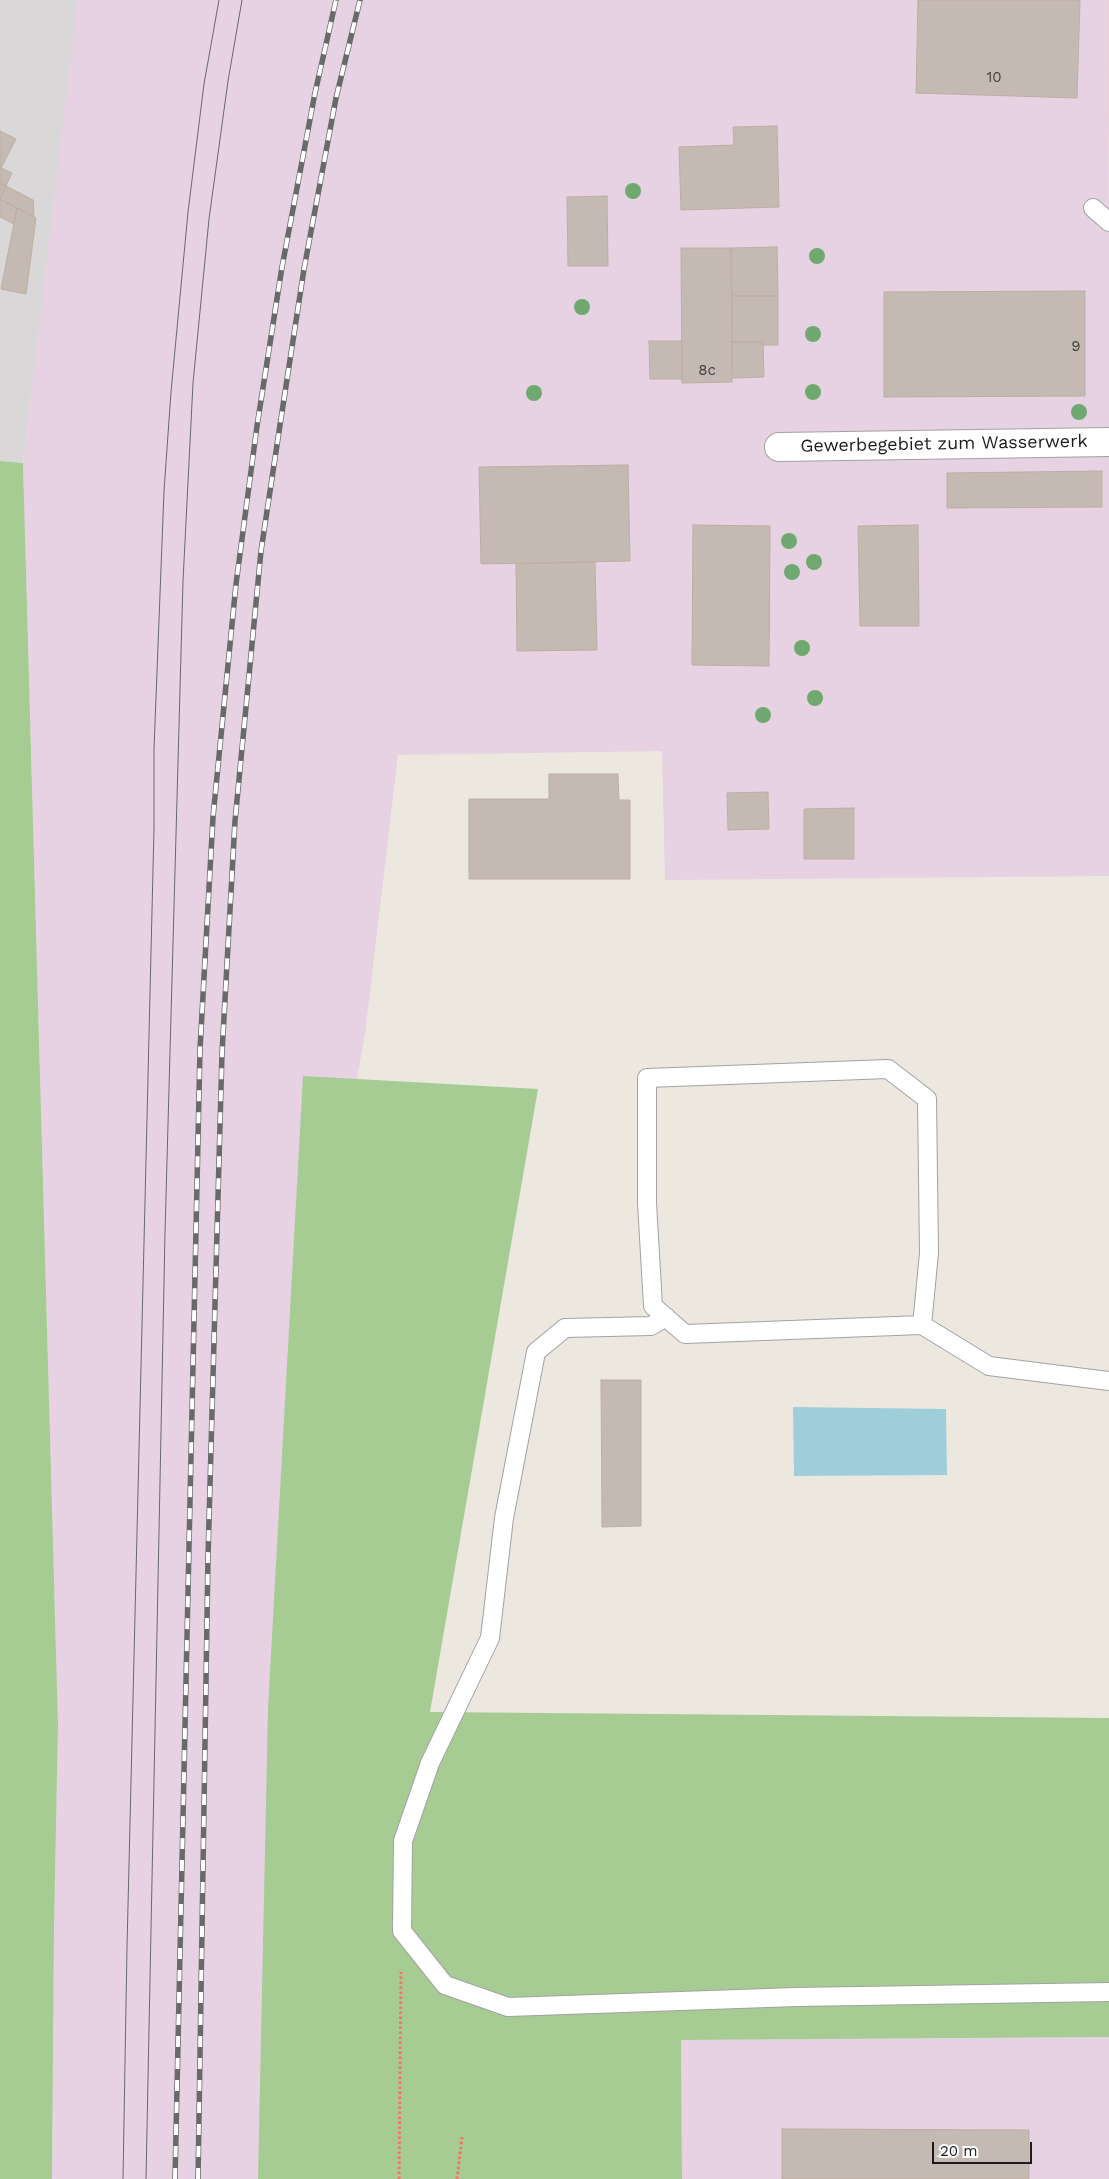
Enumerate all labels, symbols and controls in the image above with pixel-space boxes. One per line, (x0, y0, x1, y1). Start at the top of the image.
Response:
house number: 10 (986, 69, 1002, 87)
house number: 9 (1071, 338, 1081, 356)
house number: 8c (698, 362, 716, 380)
street label: Gewerbegebiet zum Wasserwerk (800, 431, 1088, 457)
scale bar (934, 2132, 1034, 2164)
text: 20 m (940, 2142, 978, 2160)

